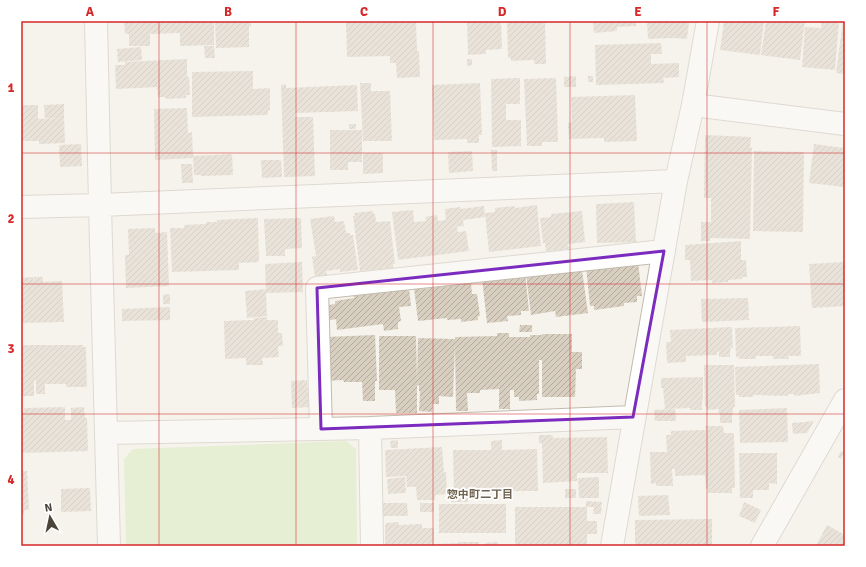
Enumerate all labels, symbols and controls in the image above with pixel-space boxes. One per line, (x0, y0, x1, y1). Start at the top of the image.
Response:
text: A (86, 4, 95, 20)
text: B (224, 4, 232, 20)
text: C (360, 4, 368, 20)
text: D (498, 4, 507, 20)
text: E (634, 4, 642, 20)
text: F (773, 4, 780, 20)
text: 1 (7, 80, 15, 96)
text: 2 (7, 211, 15, 227)
text: 3 (7, 341, 15, 357)
text: 4 (7, 472, 15, 488)
district label: 惣中町二丁目 (447, 488, 513, 501)
north arrow (30, 497, 70, 537)
text: N (44, 501, 53, 515)

